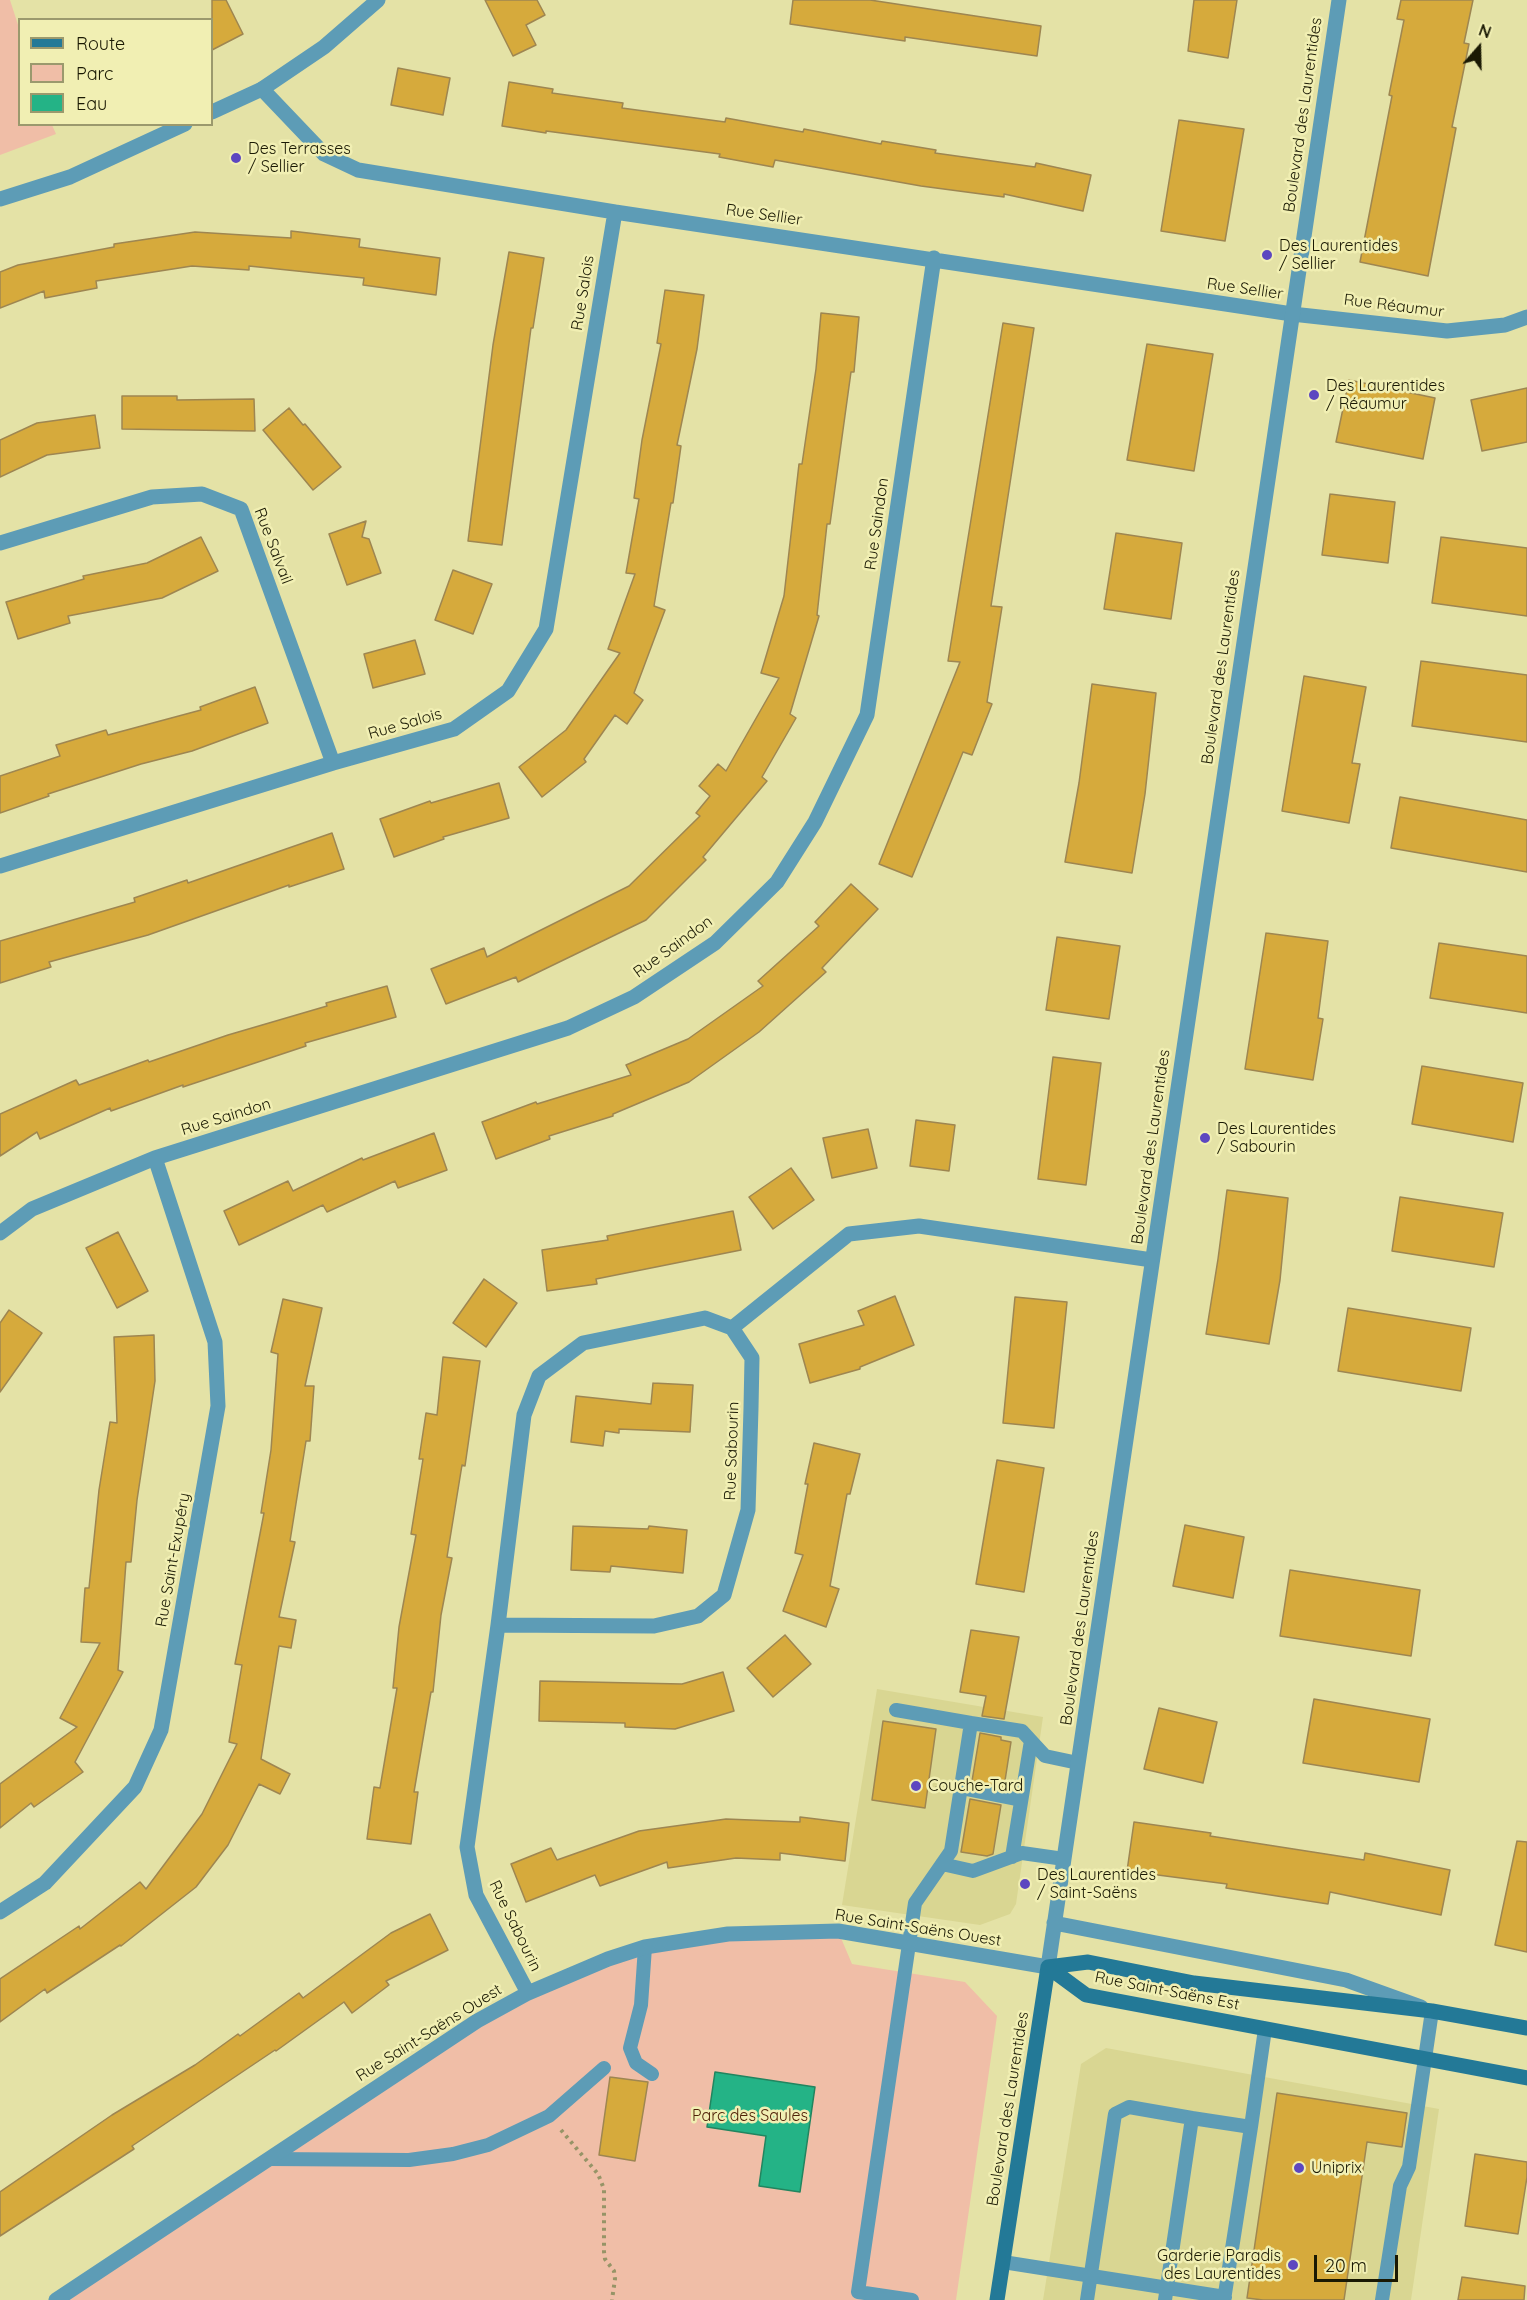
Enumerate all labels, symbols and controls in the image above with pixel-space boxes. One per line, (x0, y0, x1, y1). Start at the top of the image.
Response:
street label: Boulevard des Laurentides (1280, 16, 1326, 214)
legend (18, 18, 213, 126)
north arrow (1449, 18, 1509, 78)
text: N (1476, 20, 1494, 42)
text: Route (76, 32, 125, 55)
text: Parc (76, 62, 113, 85)
text: Eau (76, 92, 107, 115)
place label: Des Terrasses / Sellier (248, 139, 351, 177)
marker: Des Terrasses / Sellier (229, 151, 243, 165)
street label: Rue Sellier (724, 200, 804, 230)
place label: Des Laurentides / Sellier (1279, 236, 1398, 274)
marker: Des Laurentides / Sellier (1260, 248, 1274, 262)
street label: Rue Salois (568, 254, 598, 332)
street label: Rue Sellier (1205, 274, 1285, 304)
street label: Rue Réaumur (1343, 290, 1445, 322)
place label: Des Laurentides / Réaumur (1326, 376, 1445, 414)
marker: Des Laurentides / Réaumur (1307, 388, 1321, 402)
street label: Rue Saindon (861, 477, 893, 571)
street label: Rue Salvail (250, 505, 296, 587)
street label: Boulevard des Laurentides (1198, 568, 1244, 766)
street label: Rue Salois (366, 704, 444, 744)
street label: Rue Saindon (630, 912, 716, 982)
street label: Boulevard des Laurentides (1128, 1048, 1174, 1246)
street label: Rue Saindon (179, 1094, 273, 1140)
place label: Des Laurentides / Sabourin (1217, 1119, 1336, 1157)
marker: Des Laurentides / Sabourin (1198, 1131, 1212, 1145)
street label: Rue Sabourin (721, 1401, 743, 1501)
street label: Rue Saint-Exupéry (152, 1491, 194, 1629)
street label: Boulevard des Laurentides (1057, 1529, 1103, 1727)
place label: Couche-Tard (928, 1776, 1023, 1796)
marker: Couche-Tard (909, 1779, 923, 1793)
place label: Des Laurentides / Saint-Saëns (1037, 1865, 1156, 1903)
street label: Rue Sabourin (485, 1877, 545, 1975)
marker: Des Laurentides / Saint-Saëns (1018, 1877, 1032, 1891)
street label: Rue Saint-Saëns Ouest (833, 1905, 1003, 1951)
street label: Rue Saint-Saëns Est (1093, 1968, 1241, 2014)
street label: Rue Saint-Saëns Ouest (353, 1980, 505, 2086)
street label: Boulevard des Laurentides (983, 2010, 1033, 2208)
park label: Parc des Saules (692, 2106, 808, 2126)
place label: Uniprix (1311, 2158, 1362, 2178)
marker: Uniprix (1292, 2161, 1306, 2175)
scale bar (1317, 2243, 1401, 2281)
place label: Garderie Paradis des Laurentides (1157, 2246, 1281, 2284)
text: 20 m (1325, 2254, 1367, 2277)
marker: Garderie Paradis des Laurentides (1286, 2258, 1300, 2272)

